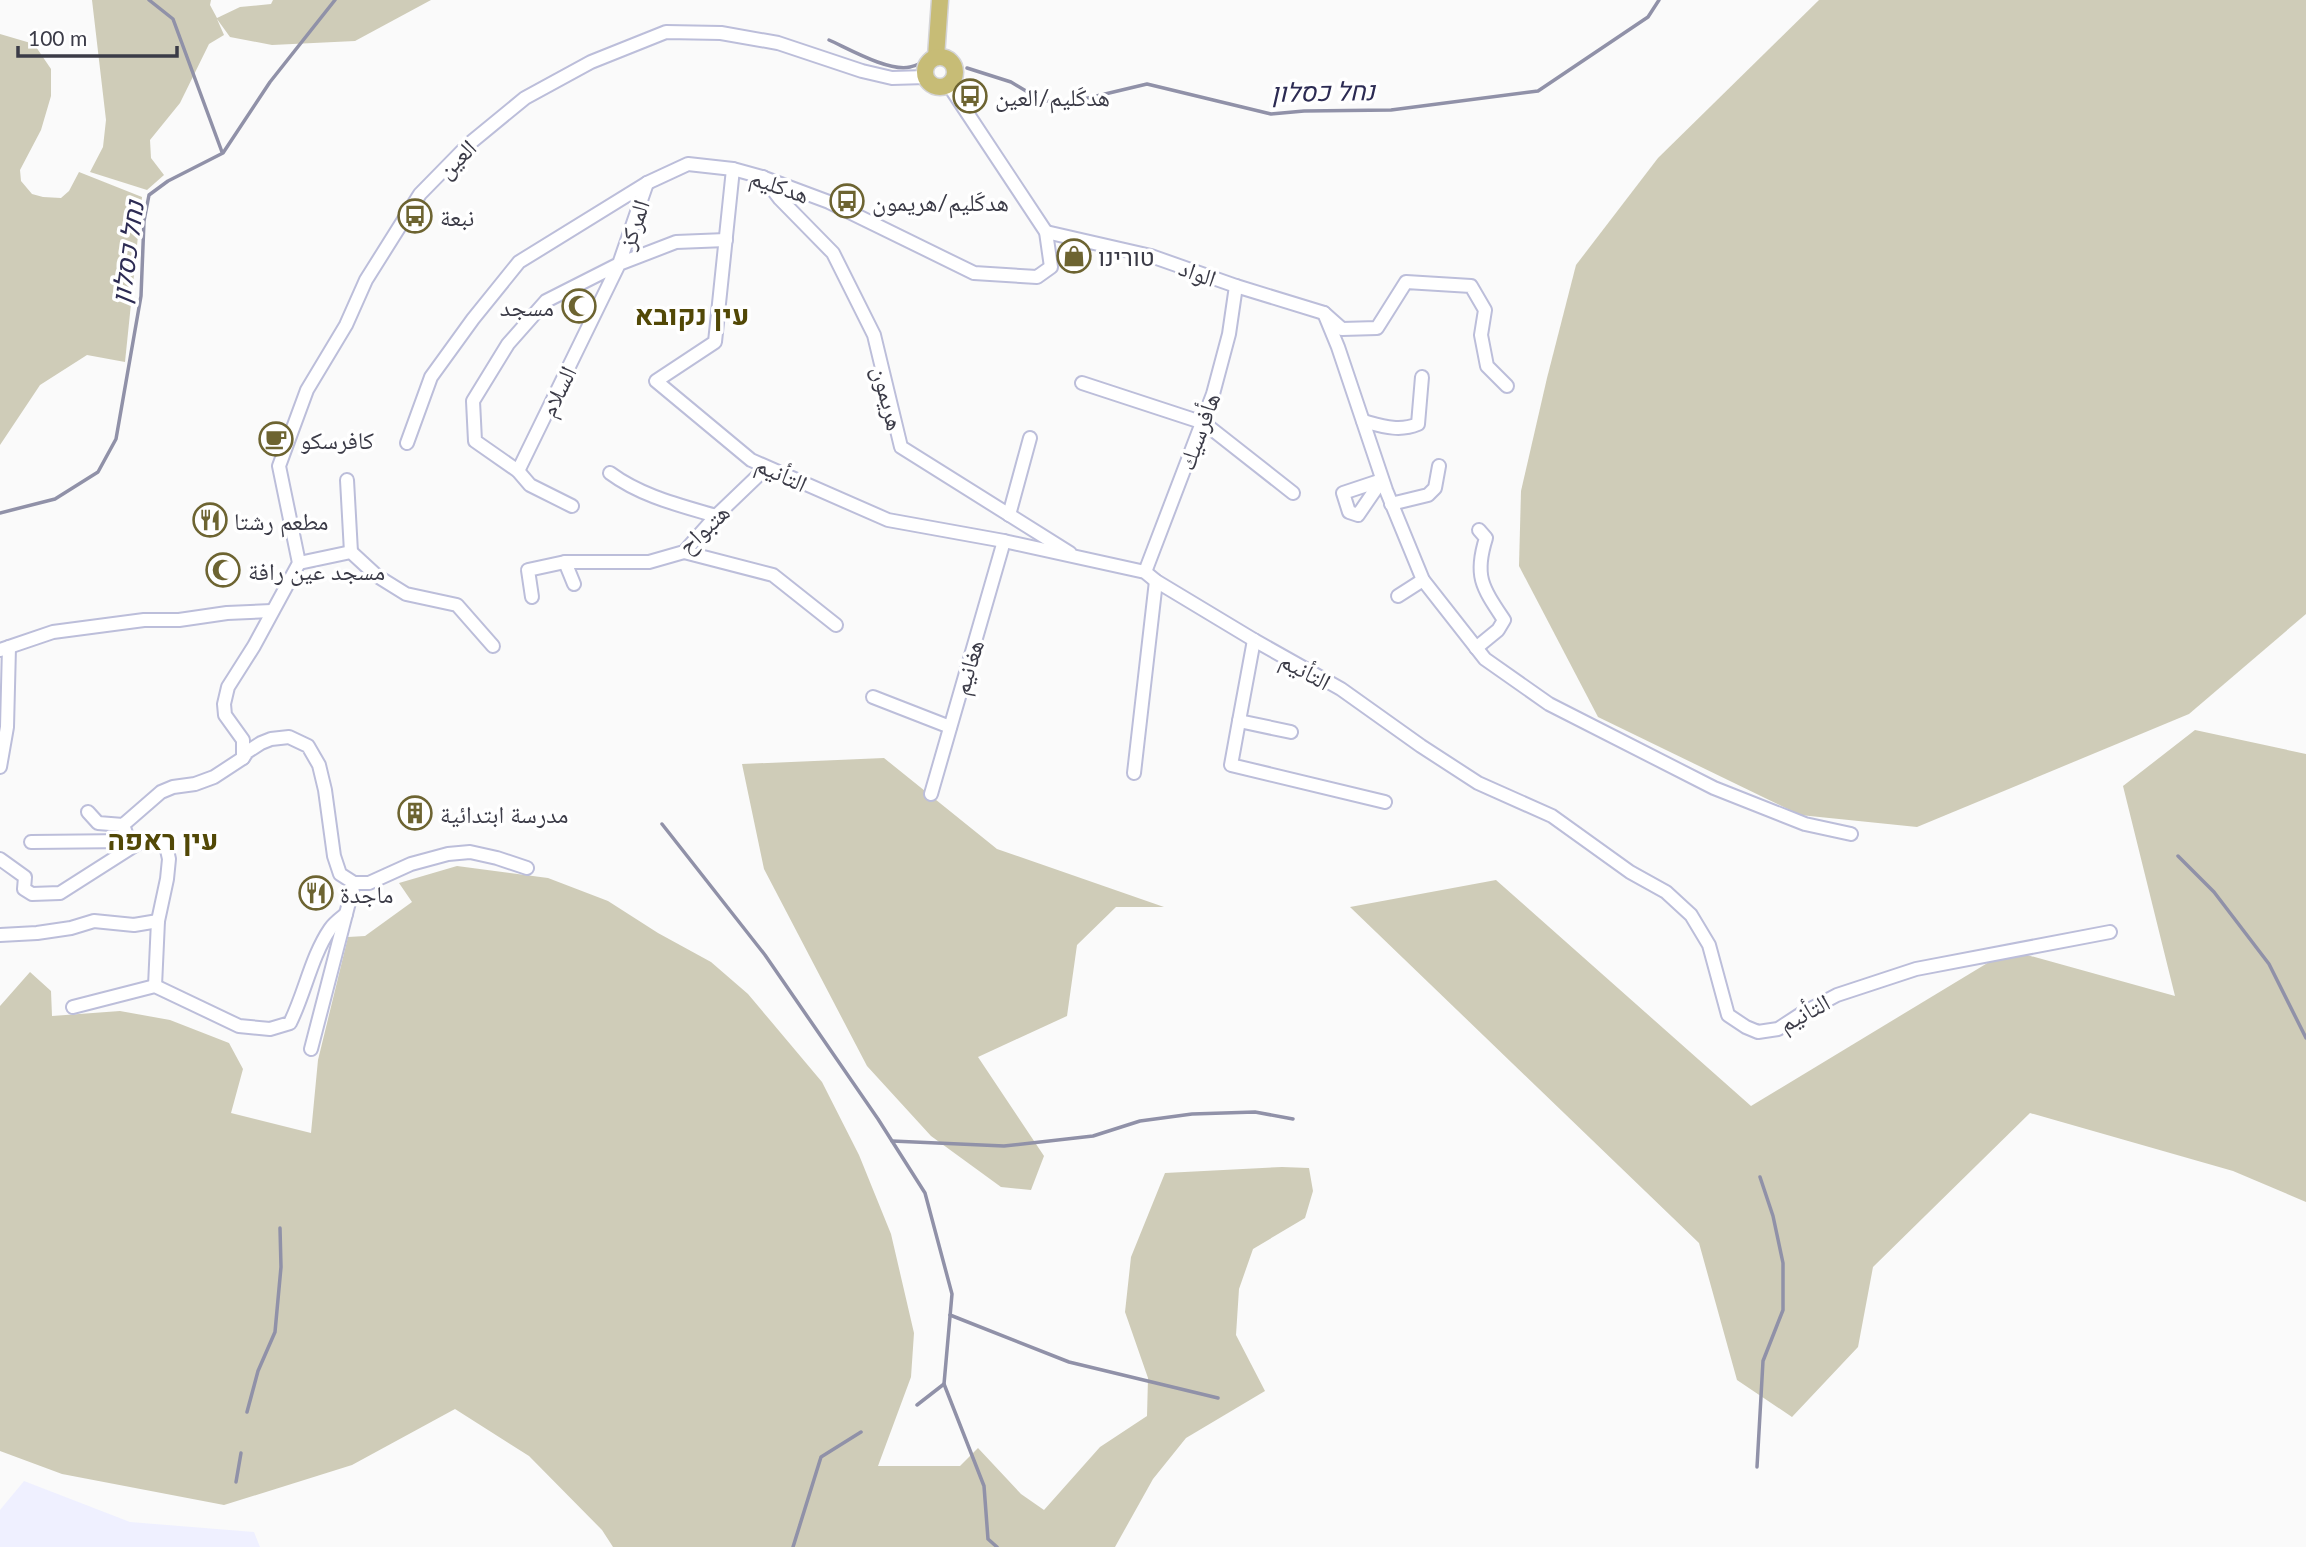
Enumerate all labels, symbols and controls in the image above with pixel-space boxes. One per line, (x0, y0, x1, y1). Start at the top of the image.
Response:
scale bar (18, 14, 177, 58)
text: 100 m (28, 25, 87, 50)
water label: נחל כסלון (1271, 74, 1377, 108)
bus stop icon: هدكَليم/العين (951, 77, 989, 115)
place label: هدكَليم/العين (995, 82, 1110, 114)
street label: العين (430, 132, 482, 184)
street label: هدكليم (746, 161, 813, 211)
bus stop icon: هدكَليم/هريمون (828, 182, 866, 220)
place label: هدكَليم/هريمون (872, 187, 1009, 219)
street label: المركز (611, 196, 655, 253)
water label: נחל כסלון (104, 197, 150, 306)
bus stop icon: نبعة (396, 197, 434, 235)
place label: نبعة (440, 202, 474, 231)
shop icon: טורינו (1055, 237, 1093, 275)
place label: טורינו (1098, 242, 1155, 271)
street label: الواد (1175, 252, 1221, 292)
mosque icon: مسجد (560, 287, 598, 325)
place label: مسجد (500, 292, 554, 321)
district label: עין נקובא (635, 297, 749, 331)
street label: السلام (532, 361, 584, 423)
street label: هريمون (866, 363, 911, 433)
street label: هأفرسيك (1171, 388, 1226, 474)
cafe icon: كافرسكو (257, 420, 295, 458)
place label: كافرسكو (300, 425, 374, 454)
street label: التأنيم (750, 449, 812, 500)
street label: هتبواح (671, 497, 736, 561)
restaurant icon: مطعم رشتا (191, 501, 229, 539)
place label: مطعم رشتا (234, 506, 329, 538)
mosque icon: مسجد عين رافة (204, 551, 242, 589)
place label: مسجد عين رافة (248, 556, 385, 586)
street label: هغانيم (945, 636, 992, 699)
street label: التأنيم (1274, 644, 1336, 698)
building icon: مدرسة ابتدائية (396, 794, 434, 832)
place label: مدرسة ابتدائية (440, 799, 569, 828)
district label: עין ראפה (107, 822, 219, 856)
restaurant icon: ماجدة (297, 874, 335, 912)
place label: ماجدة (340, 879, 393, 908)
street label: التأنيم (1774, 987, 1836, 1040)

